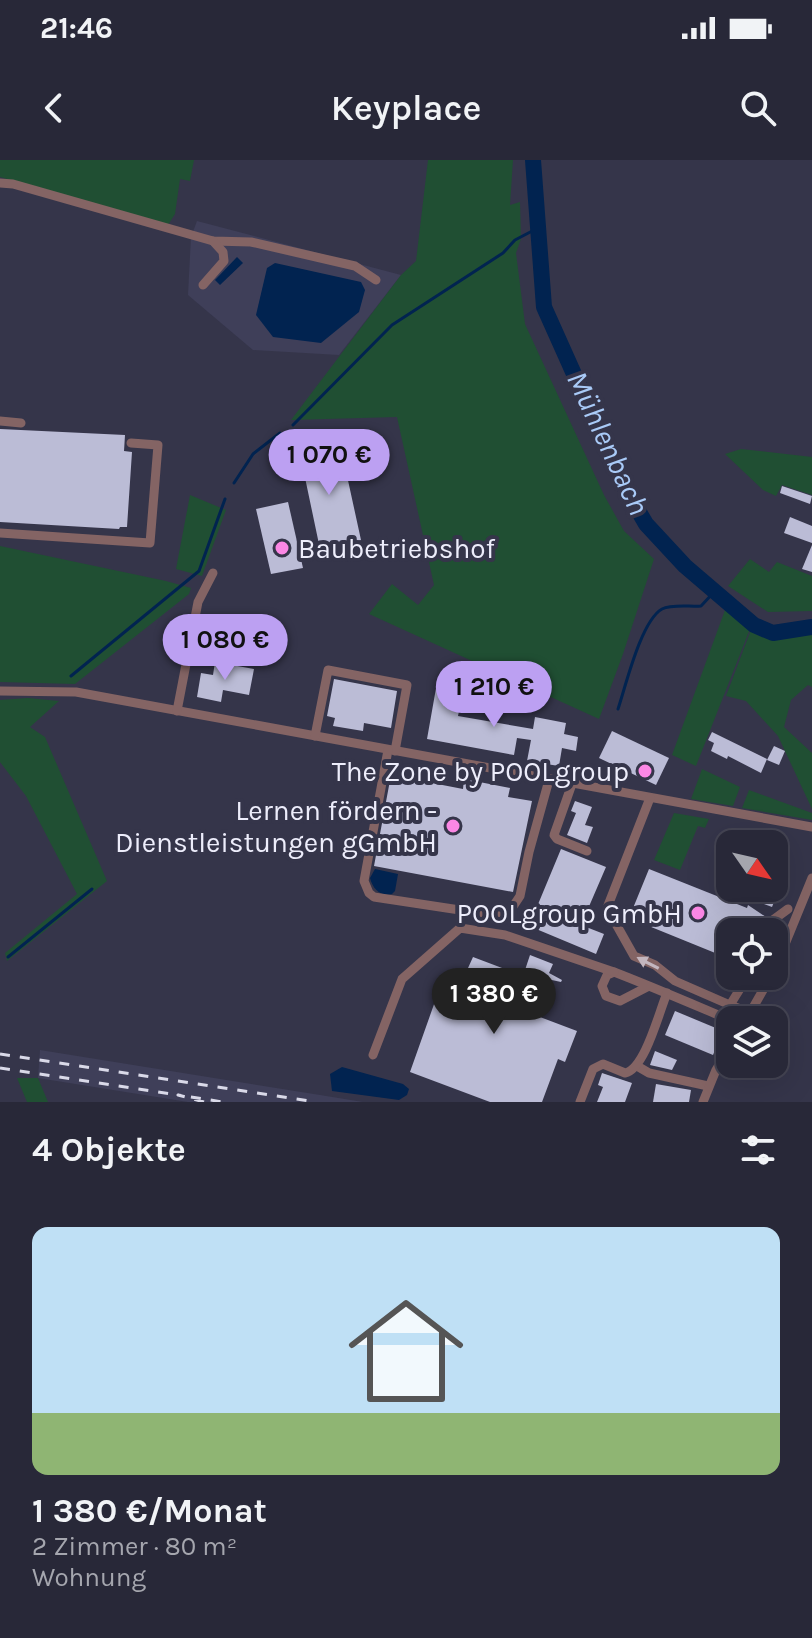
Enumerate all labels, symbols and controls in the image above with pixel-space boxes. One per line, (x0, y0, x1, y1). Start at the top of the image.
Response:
text: 21:46 (40, 10, 113, 46)
icon: back (32, 86, 76, 130)
icon: search (736, 86, 780, 130)
text: Keyplace (331, 87, 481, 129)
water label: Mühlenbach (559, 365, 657, 521)
pin: 1 070 € (255, 429, 403, 497)
text: 1 070 € (287, 439, 371, 470)
place label: Baubetriebshof (298, 532, 496, 565)
marker: Baubetriebshof (273, 539, 291, 557)
pin: 1 080 € (151, 614, 299, 682)
text: 1 080 € (181, 624, 269, 655)
pin: 1 210 € (420, 661, 568, 729)
text: 1 210 € (454, 671, 534, 702)
place label: The Zone by POOLgroup (332, 755, 629, 788)
marker: The Zone by POOLgroup (636, 762, 654, 780)
place label: Lernen fördern - Dienstleistungen gGmbH (115, 794, 437, 859)
marker: Lernen fördern - Dienstleistungen gGmbH (444, 817, 462, 835)
north arrow (716, 830, 788, 902)
map controls (716, 830, 788, 1078)
place label: POOLgroup GmbH (457, 897, 682, 930)
marker: POOLgroup GmbH (689, 904, 707, 922)
button: locate (716, 918, 788, 990)
one-way arrow (636, 956, 659, 970)
pin: 1 380 € (420, 968, 568, 1036)
text: 1 380 € (450, 978, 538, 1009)
button: layers (716, 1006, 788, 1078)
icon: filters (736, 1128, 780, 1172)
text: 4 Objekte (32, 1130, 186, 1170)
icon: home (334, 1279, 478, 1423)
text: 1 380 €/Monat (32, 1491, 267, 1531)
text: 2 Zimmer · 80 m² (32, 1531, 237, 1562)
text: Wohnung (32, 1562, 146, 1593)

